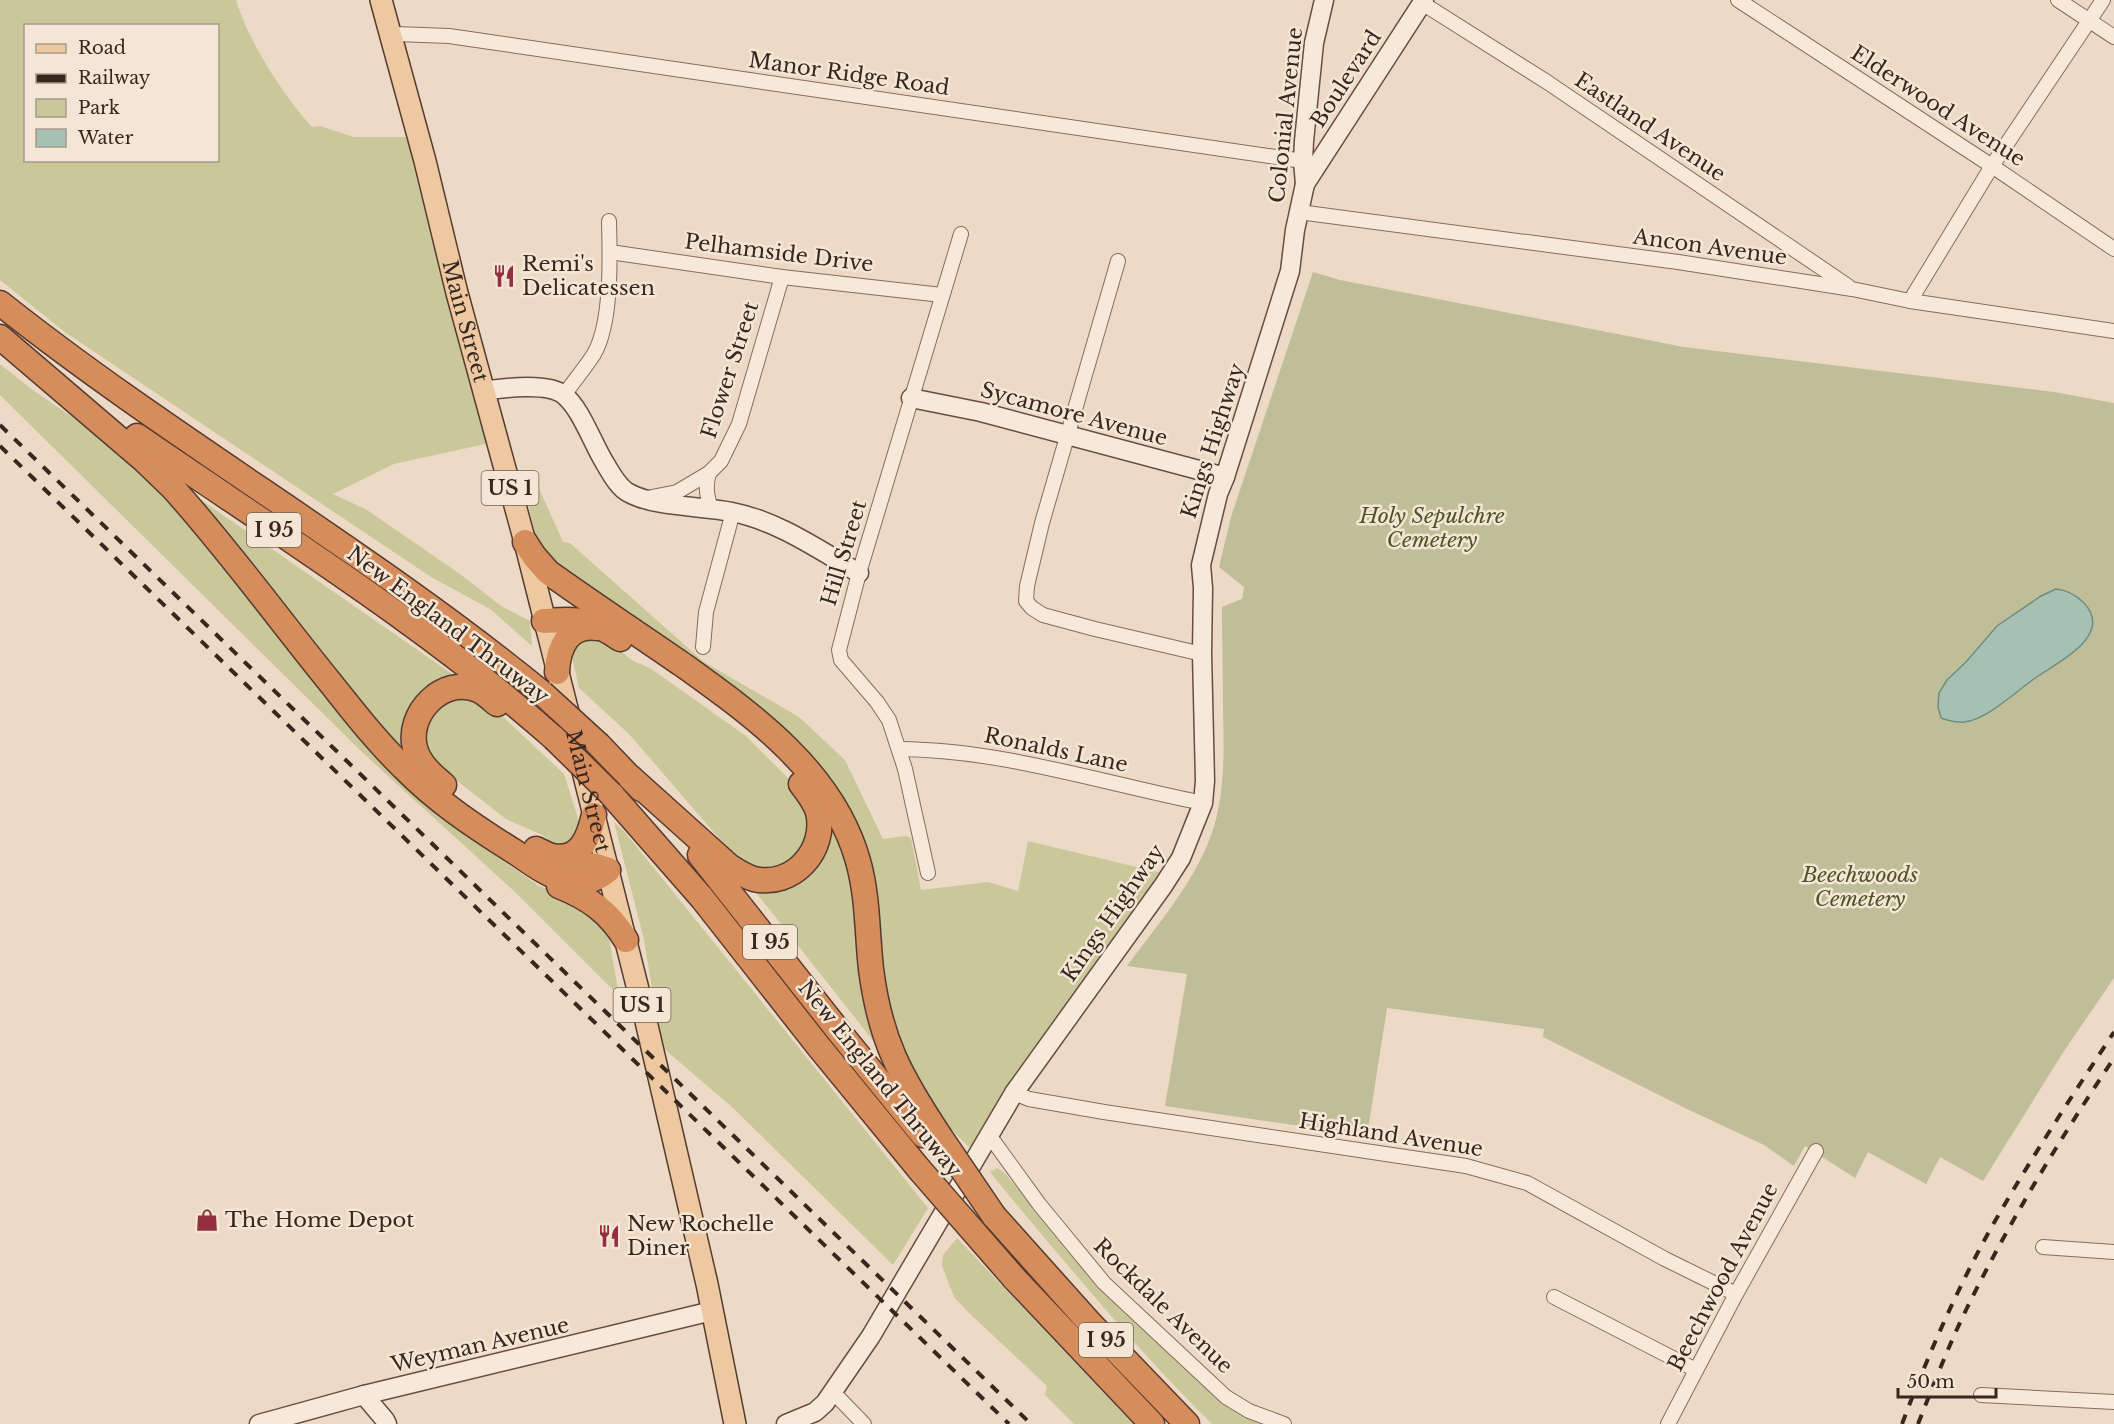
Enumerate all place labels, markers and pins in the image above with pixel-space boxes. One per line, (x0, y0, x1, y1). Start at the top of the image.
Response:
place label: Remi's Delicatessen (522, 251, 655, 301)
restaurant icon: Remi's Delicatessen (491, 263, 517, 289)
shop icon: The Home Depot (194, 1207, 220, 1233)
place label: The Home Depot (225, 1207, 414, 1233)
place label: New Rochelle Diner (627, 1211, 774, 1261)
restaurant icon: New Rochelle Diner (596, 1223, 622, 1249)

